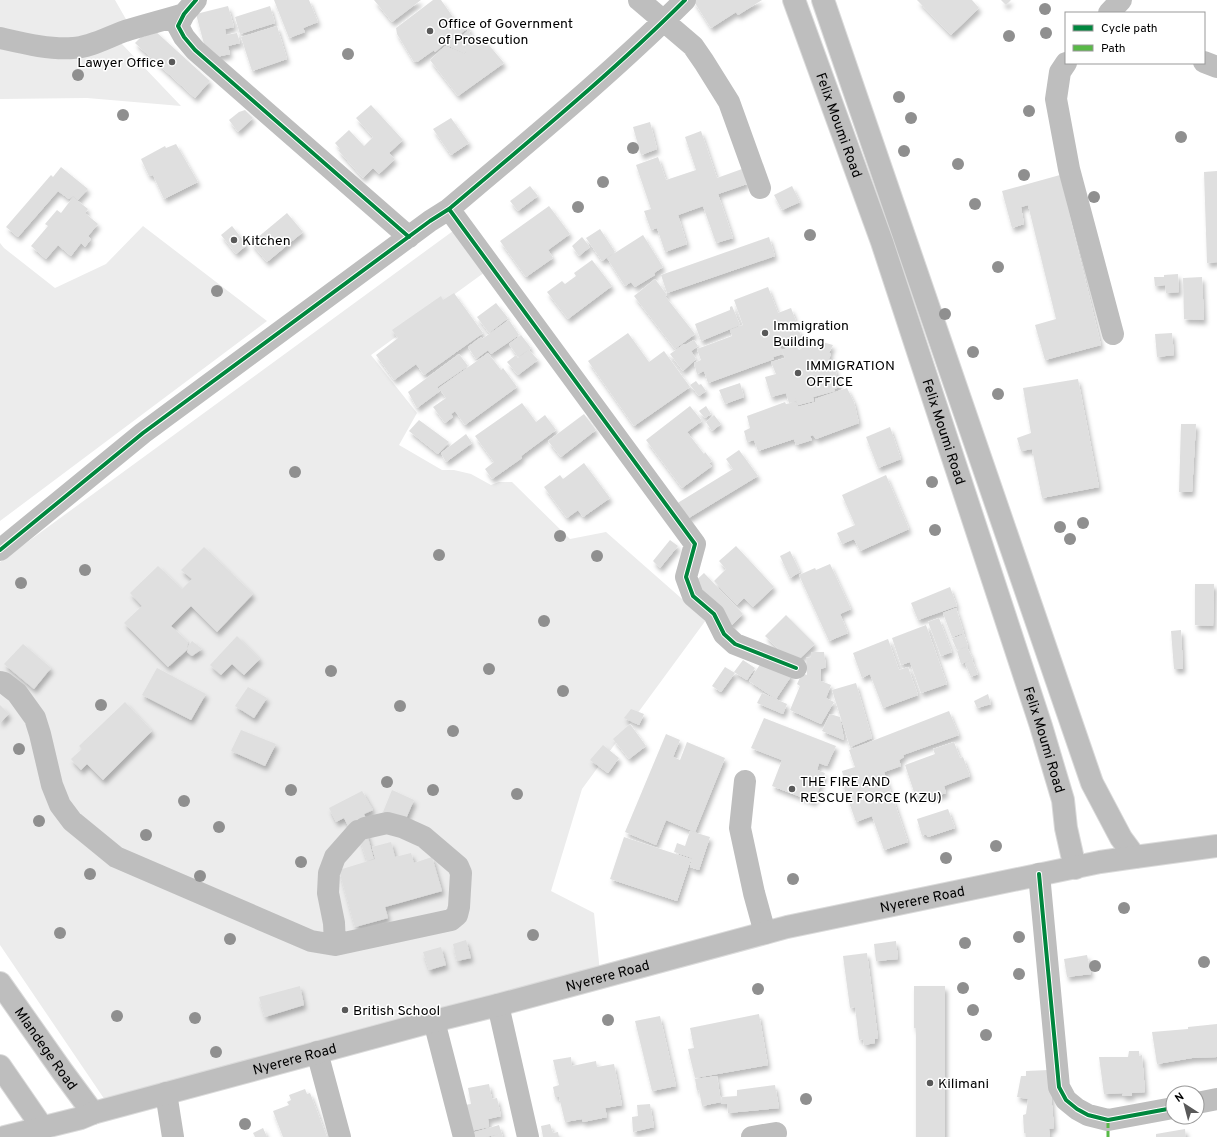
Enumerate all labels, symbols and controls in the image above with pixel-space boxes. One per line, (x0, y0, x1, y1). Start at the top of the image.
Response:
legend (1065, 12, 1205, 64)
place label: Office of Government of Prosecution (438, 16, 573, 49)
text: Cycle path (1101, 21, 1158, 37)
marker: Office of Government of Prosecution (425, 26, 435, 36)
text: Path (1101, 41, 1126, 57)
place label: Lawyer Office (77, 55, 164, 72)
marker: Lawyer Office (167, 57, 177, 67)
street label: Felix Moumi Road (811, 71, 865, 180)
place label: Kitchen (242, 233, 291, 250)
marker: Kitchen (229, 235, 239, 245)
place label: Immigration Building (773, 318, 849, 351)
marker: Immigration Building (760, 328, 770, 338)
place label: IMMIGRATION OFFICE (806, 358, 895, 391)
marker: IMMIGRATION OFFICE (793, 368, 803, 378)
street label: Felix Moumi Road (918, 377, 968, 487)
street label: Felix Moumi Road (1019, 685, 1067, 795)
place label: THE FIRE AND RESCUE FORCE (KZU) (800, 774, 942, 807)
marker: THE FIRE AND RESCUE FORCE (KZU) (787, 784, 797, 794)
street label: Nyerere Road (879, 883, 966, 917)
street label: Nyerere Road (564, 957, 652, 996)
place label: British School (353, 1003, 440, 1020)
street label: Mlandege Road (10, 1005, 80, 1094)
marker: British School (340, 1005, 350, 1015)
street label: Nyerere Road (251, 1041, 339, 1080)
place label: Kilimani (938, 1076, 989, 1093)
marker: Kilimani (925, 1078, 935, 1088)
north arrow (1165, 1085, 1205, 1125)
text: N (1172, 1090, 1187, 1106)

